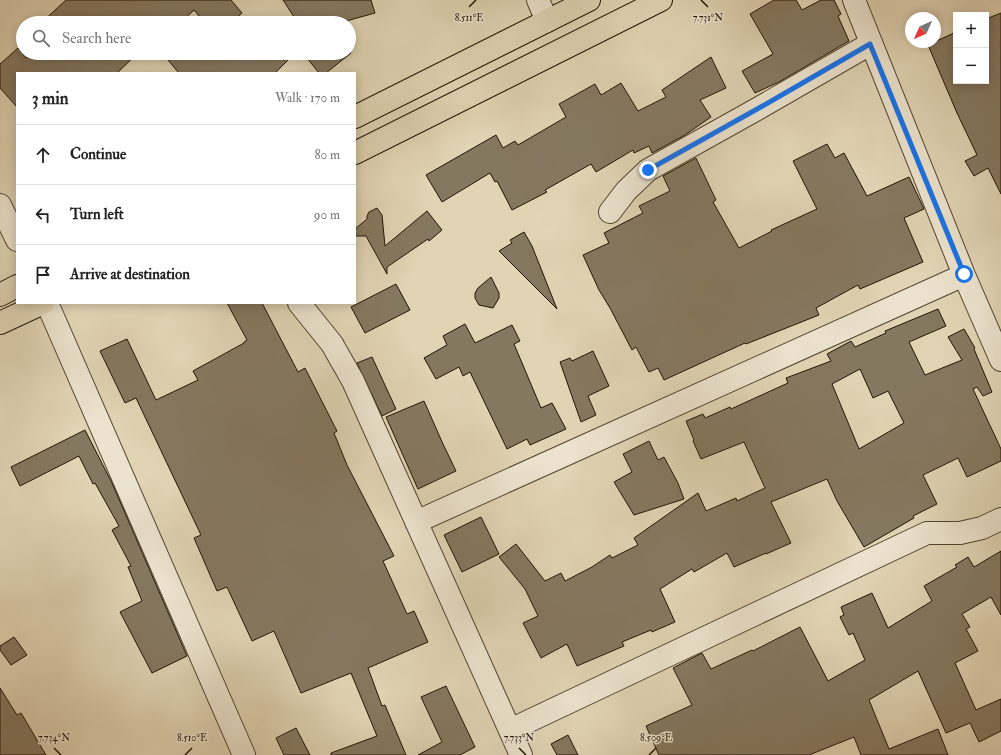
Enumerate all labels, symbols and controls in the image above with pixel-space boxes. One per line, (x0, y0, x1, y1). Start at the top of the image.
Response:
text: 8.511°E (455, 12, 483, 24)
text: 7.731°N (693, 12, 723, 24)
north arrow (905, 12, 941, 48)
map controls (953, 12, 989, 84)
button: + (953, 12, 989, 48)
search box (16, 16, 356, 60)
icon: search (30, 27, 52, 49)
text: Search here (62, 29, 131, 48)
button: − (953, 48, 989, 84)
text: 3 min (32, 88, 69, 109)
text: Walk · 170 m (275, 90, 340, 106)
icon: ahead (32, 144, 54, 166)
text: Continue (70, 145, 126, 164)
text: 80 m (314, 147, 340, 163)
route end (639, 161, 657, 179)
icon: left (32, 204, 54, 226)
text: Turn left (70, 205, 124, 224)
text: 90 m (314, 207, 340, 223)
icon: arrive (32, 264, 54, 286)
text: Arrive at destination (70, 265, 190, 284)
route start (955, 265, 973, 283)
text: 7.734°N (38, 732, 70, 744)
text: 8.510°E (177, 732, 207, 744)
text: 7.733°N (504, 732, 534, 744)
text: 8.509°E (640, 732, 672, 744)

